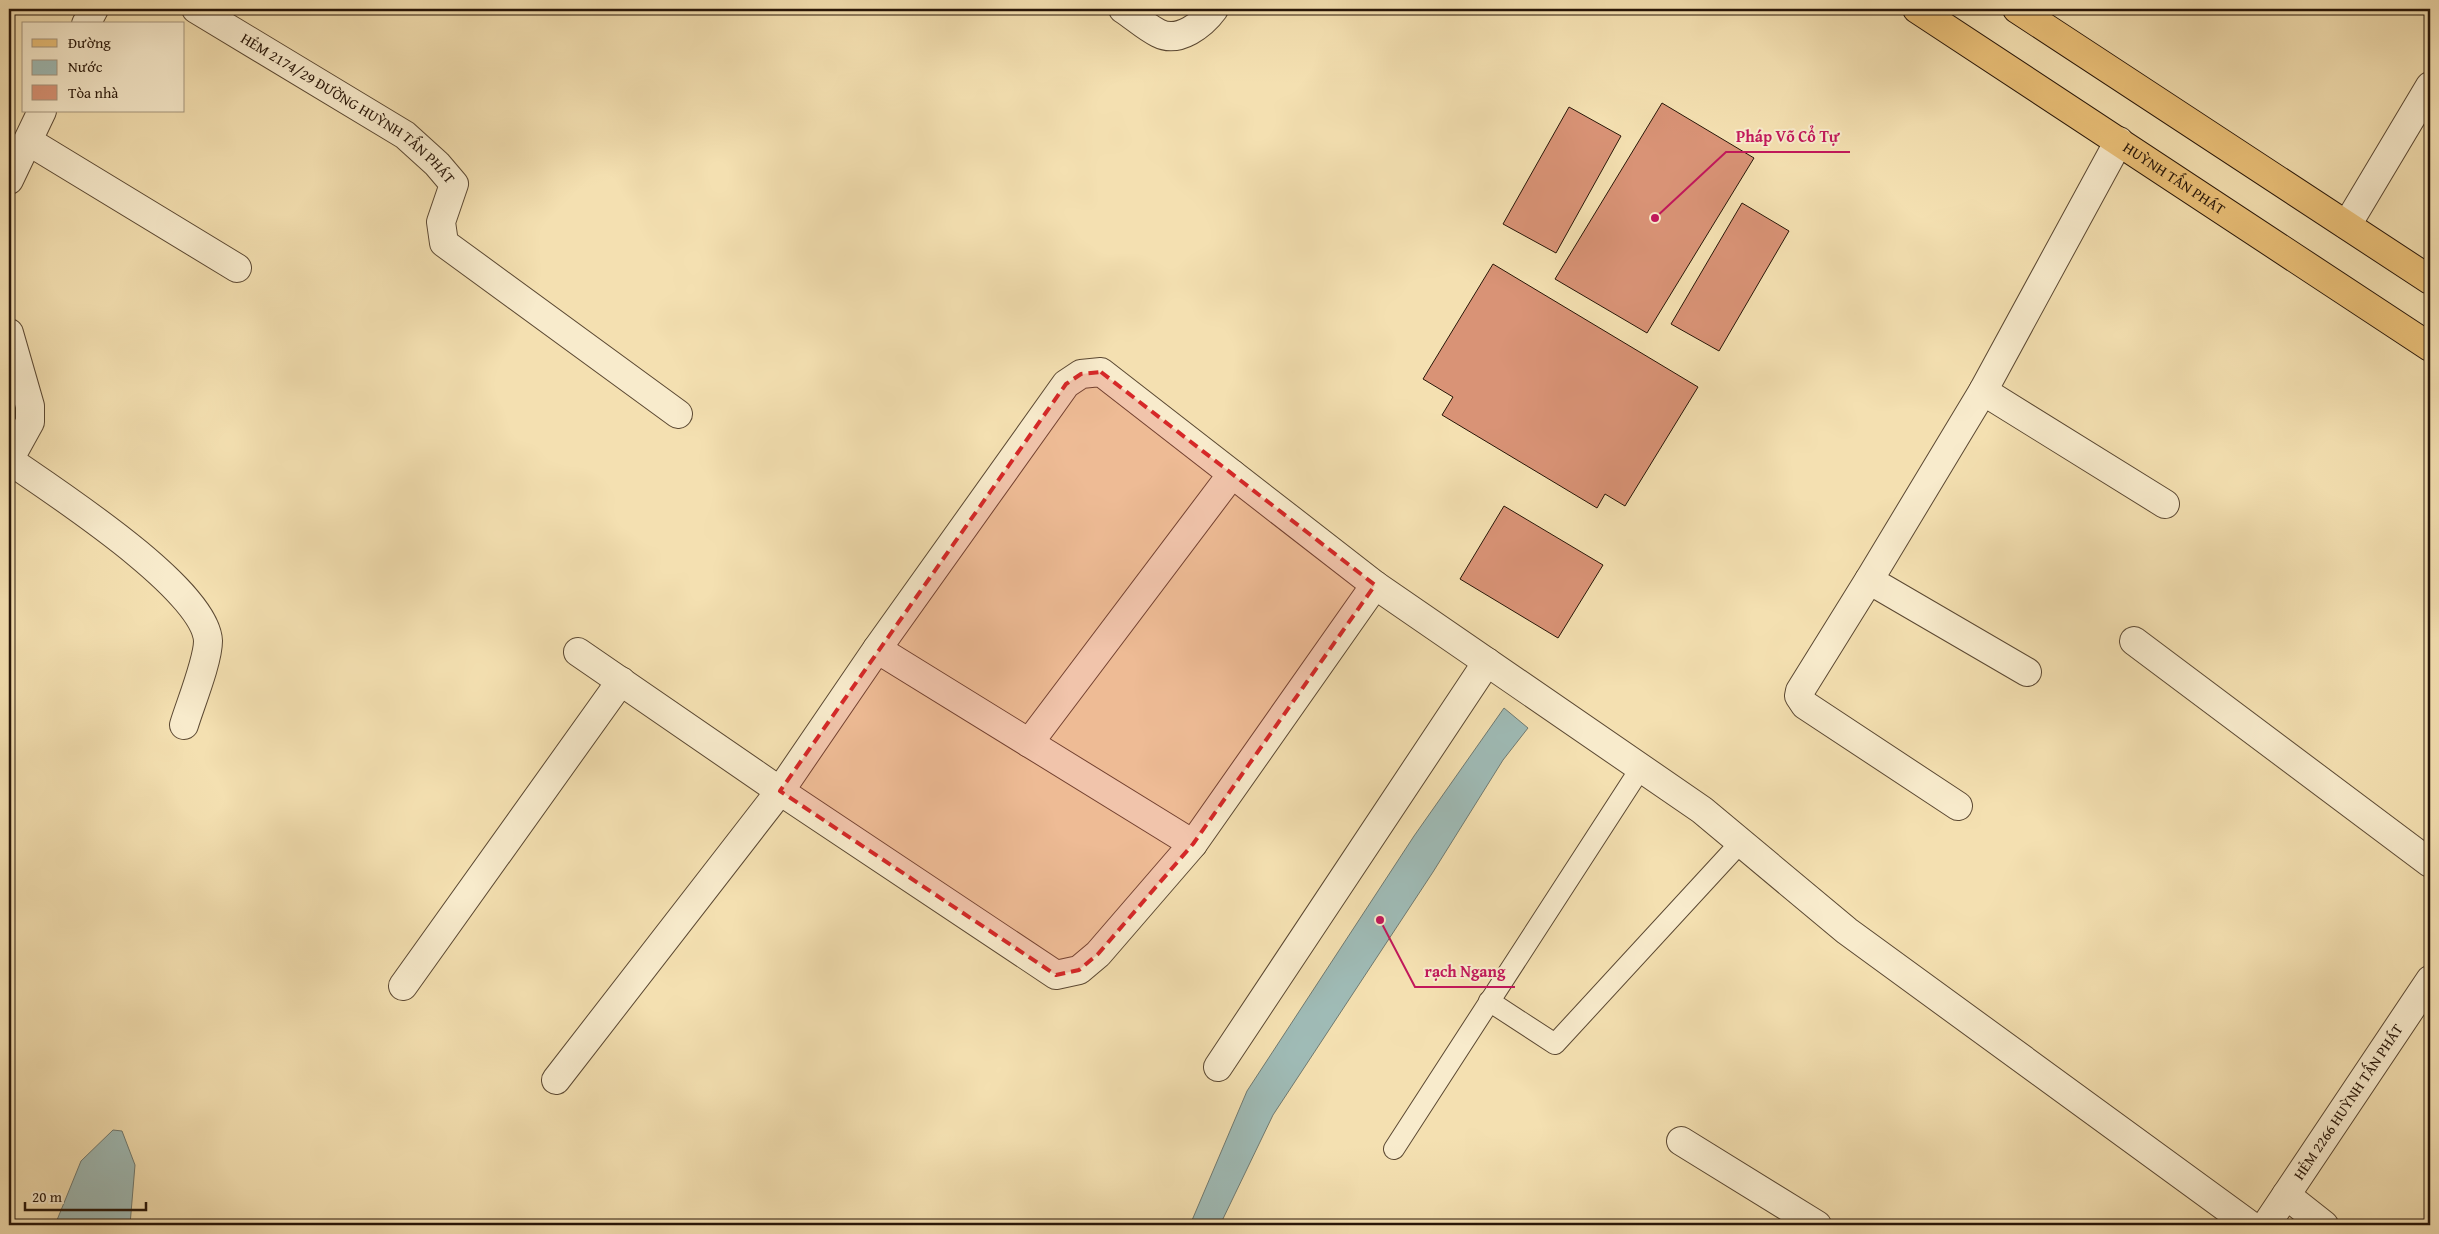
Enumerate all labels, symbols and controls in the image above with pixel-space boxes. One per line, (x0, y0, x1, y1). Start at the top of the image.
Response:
legend (22, 22, 185, 112)
street label: HẺM 2174/29 ĐƯỜNG HUỲNH TẤN PHÁT (237, 27, 460, 188)
text: Đường (68, 32, 111, 53)
text: Nước (68, 56, 103, 77)
text: Tòa nhà (68, 82, 118, 103)
callout: Pháp Võ Cổ Tự (1726, 121, 1850, 152)
text: Pháp Võ Cổ Tự (1736, 124, 1841, 148)
street label: HUỲNH TẤN PHÁT (2119, 137, 2230, 220)
callout: rạch Ngang (1415, 956, 1515, 987)
text: rạch Ngang (1425, 959, 1506, 983)
street label: HẺM 2266 HUỲNH TẤN PHÁT (2288, 1019, 2408, 1184)
scale bar (25, 1179, 146, 1211)
text: 20 m (32, 1186, 63, 1207)

